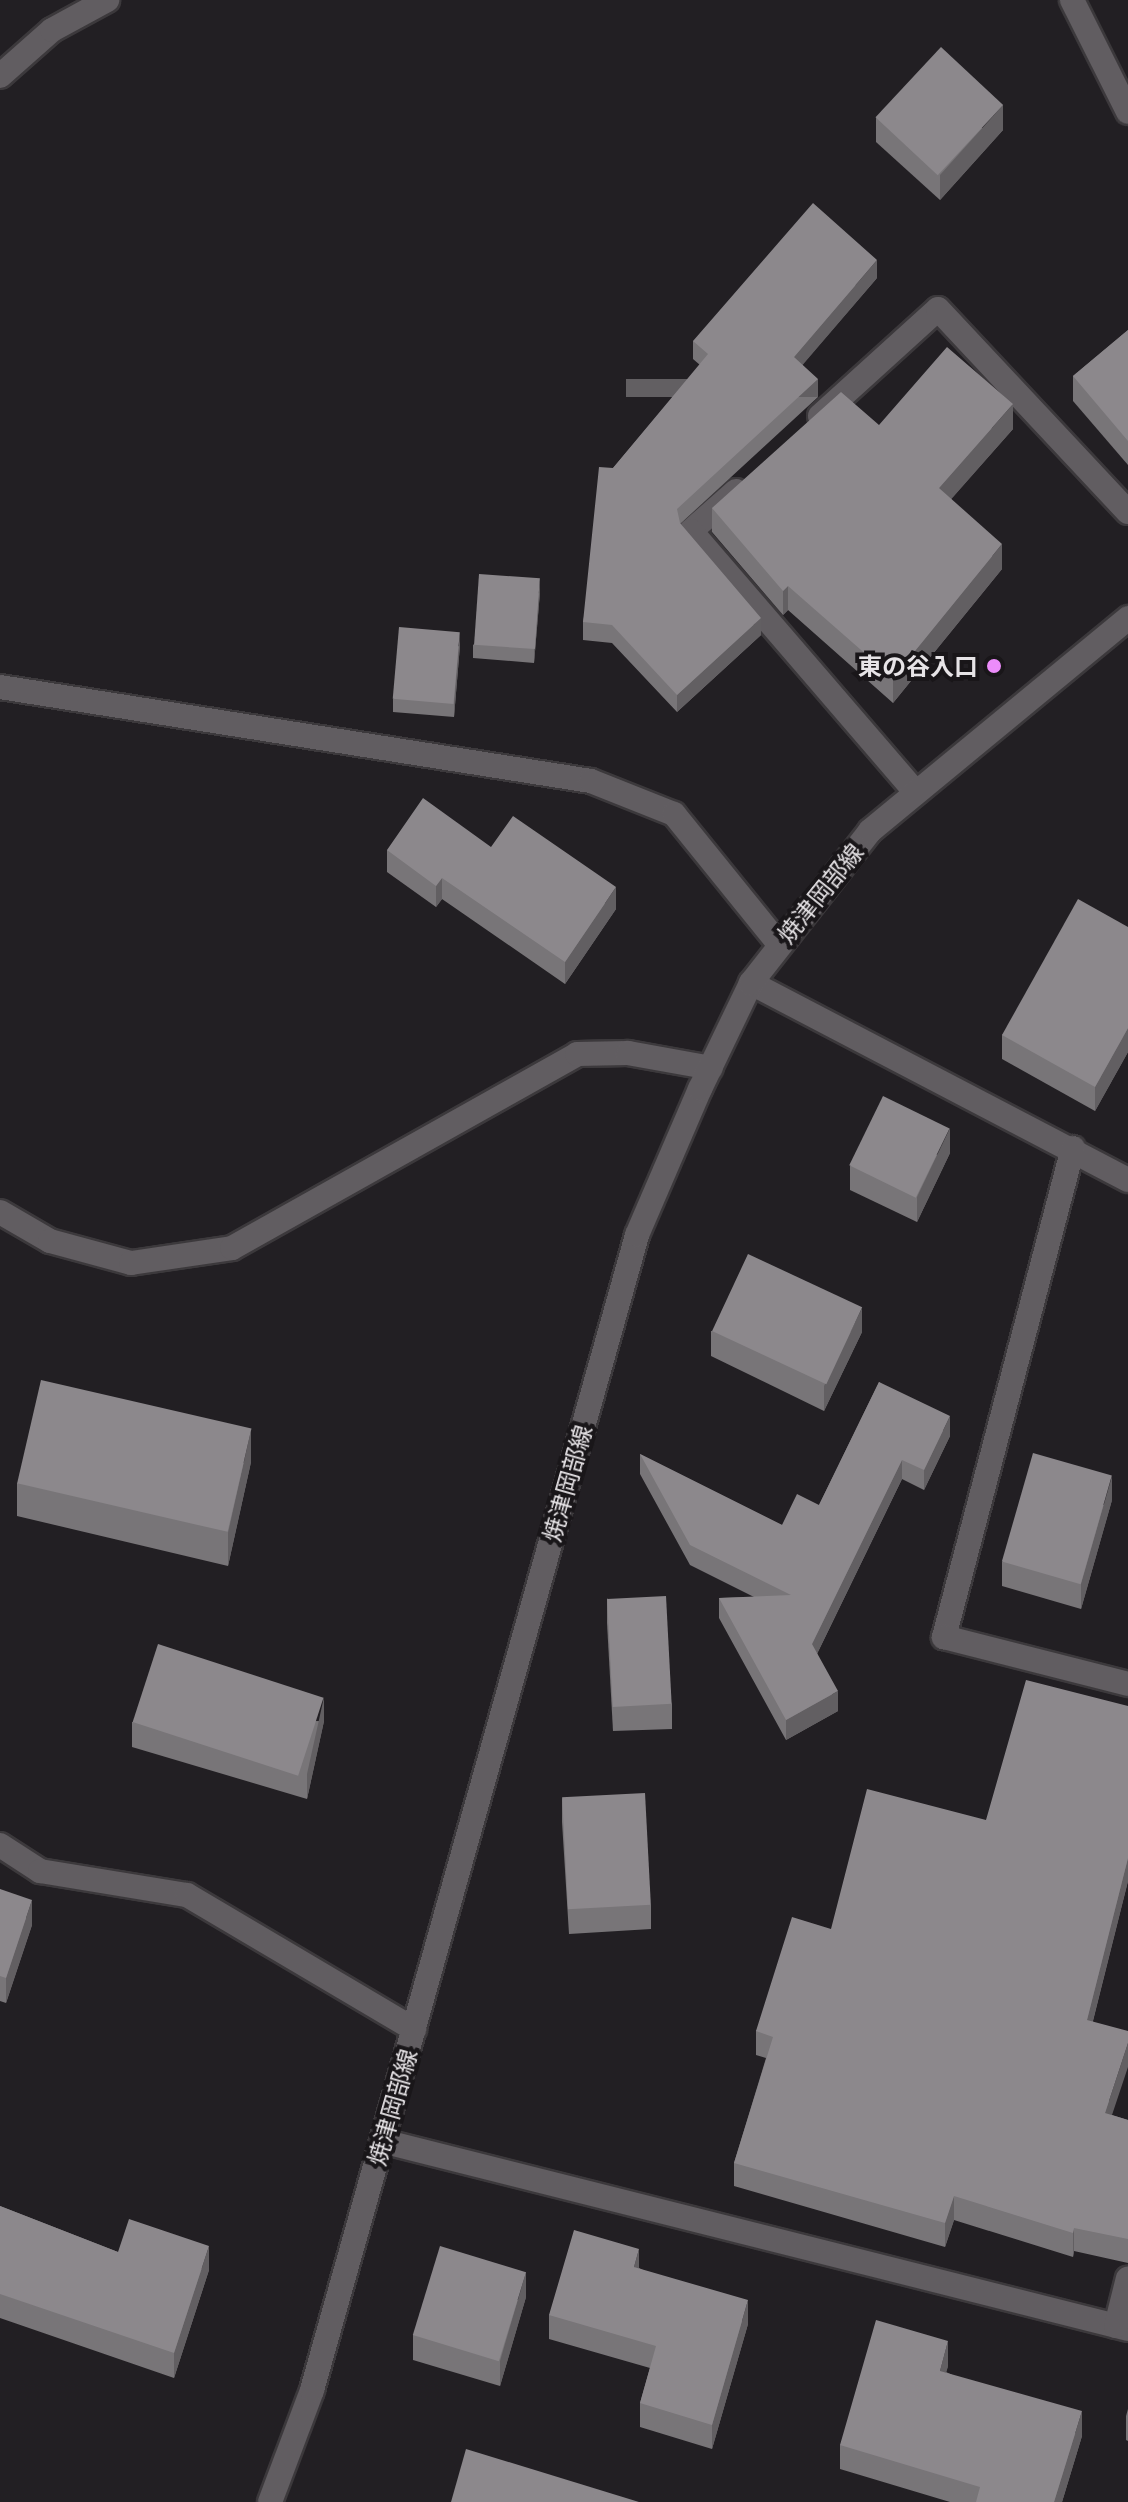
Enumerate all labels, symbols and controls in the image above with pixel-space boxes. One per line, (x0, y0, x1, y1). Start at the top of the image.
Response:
place label: 東の谷入口 (858, 652, 978, 680)
marker: 東の谷入口 (985, 657, 1003, 675)
street label: 焼津岡部線 (771, 837, 869, 949)
street label: 焼津岡部線 (537, 1421, 597, 1545)
street label: 焼津岡部線 (362, 2045, 422, 2169)

